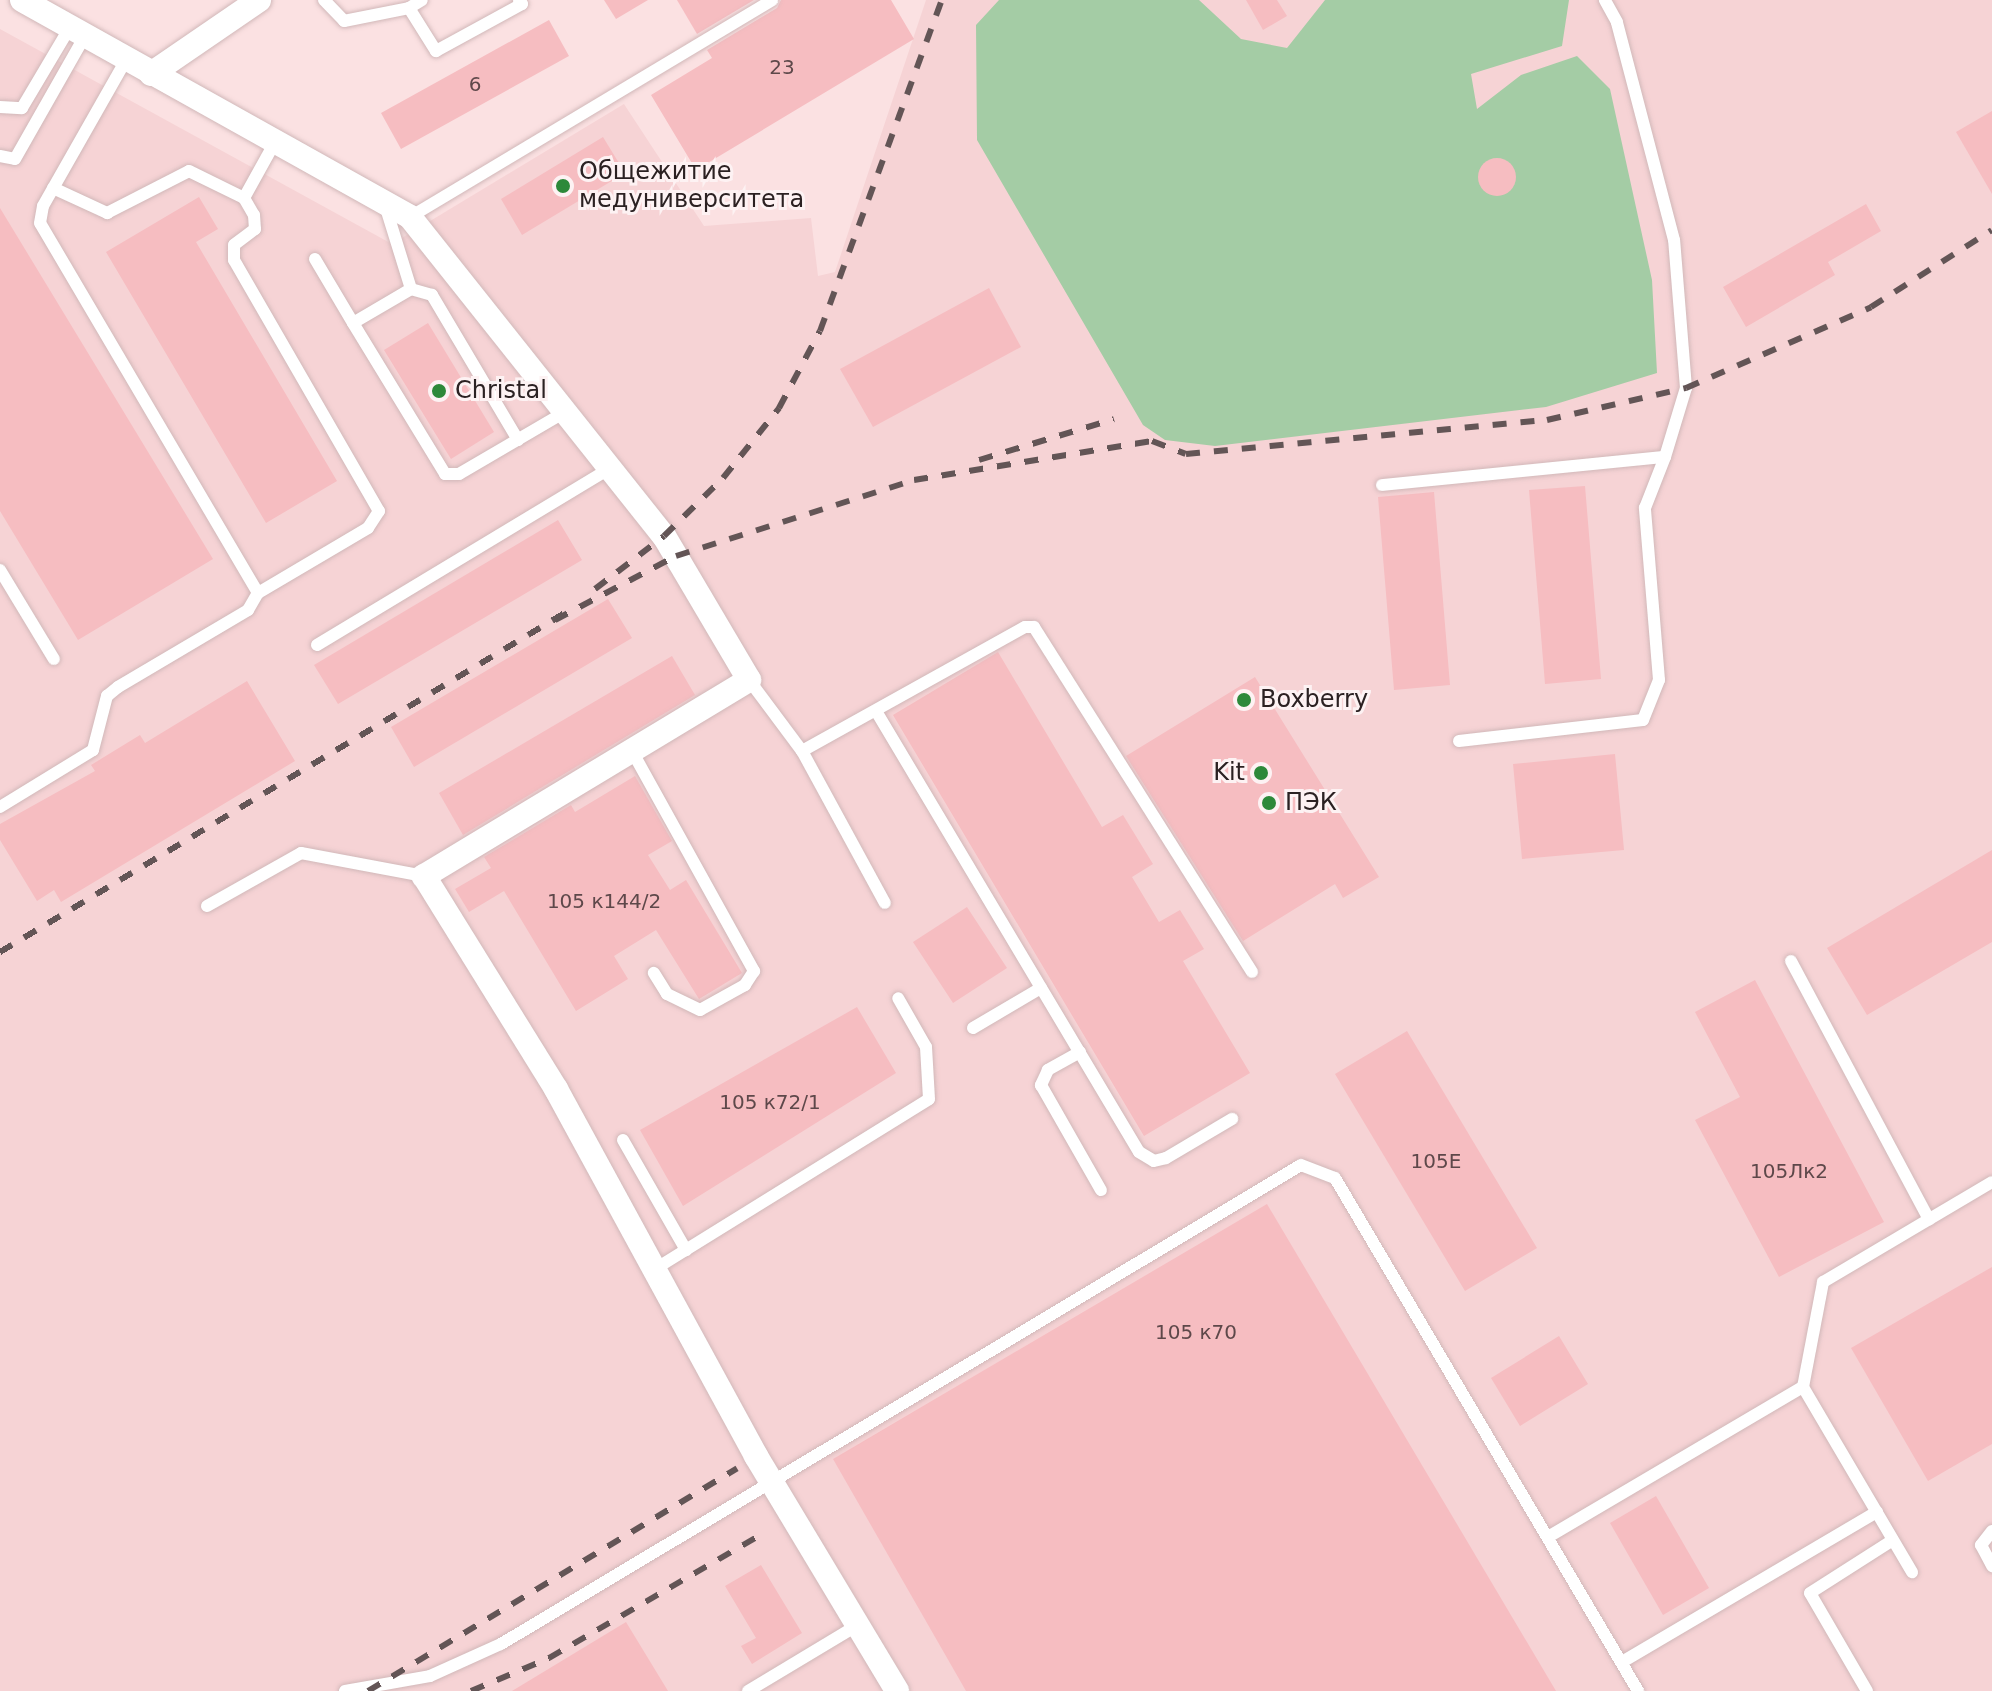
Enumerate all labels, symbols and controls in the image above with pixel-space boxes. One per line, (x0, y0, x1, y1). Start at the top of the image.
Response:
house number: 23 (769, 55, 795, 79)
house number: 6 (469, 72, 481, 96)
place label: Общежитие медуниверситета (579, 158, 804, 214)
marker: Общежитие медуниверситета (554, 177, 572, 195)
place label: Christal (455, 377, 547, 405)
marker: Christal (430, 382, 448, 400)
place label: Boxberry (1260, 686, 1368, 714)
marker: Boxberry (1235, 691, 1253, 709)
place label: Kit (1213, 759, 1245, 787)
marker: Kit (1252, 764, 1270, 782)
place label: ПЭК (1285, 789, 1337, 817)
marker: ПЭК (1260, 794, 1278, 812)
house number: 105 к144/2 (547, 889, 661, 913)
house number: 105 к72/1 (719, 1090, 821, 1114)
house number: 105Е (1411, 1149, 1461, 1173)
house number: 105Лк2 (1750, 1159, 1828, 1183)
house number: 105 к70 (1155, 1320, 1237, 1344)

